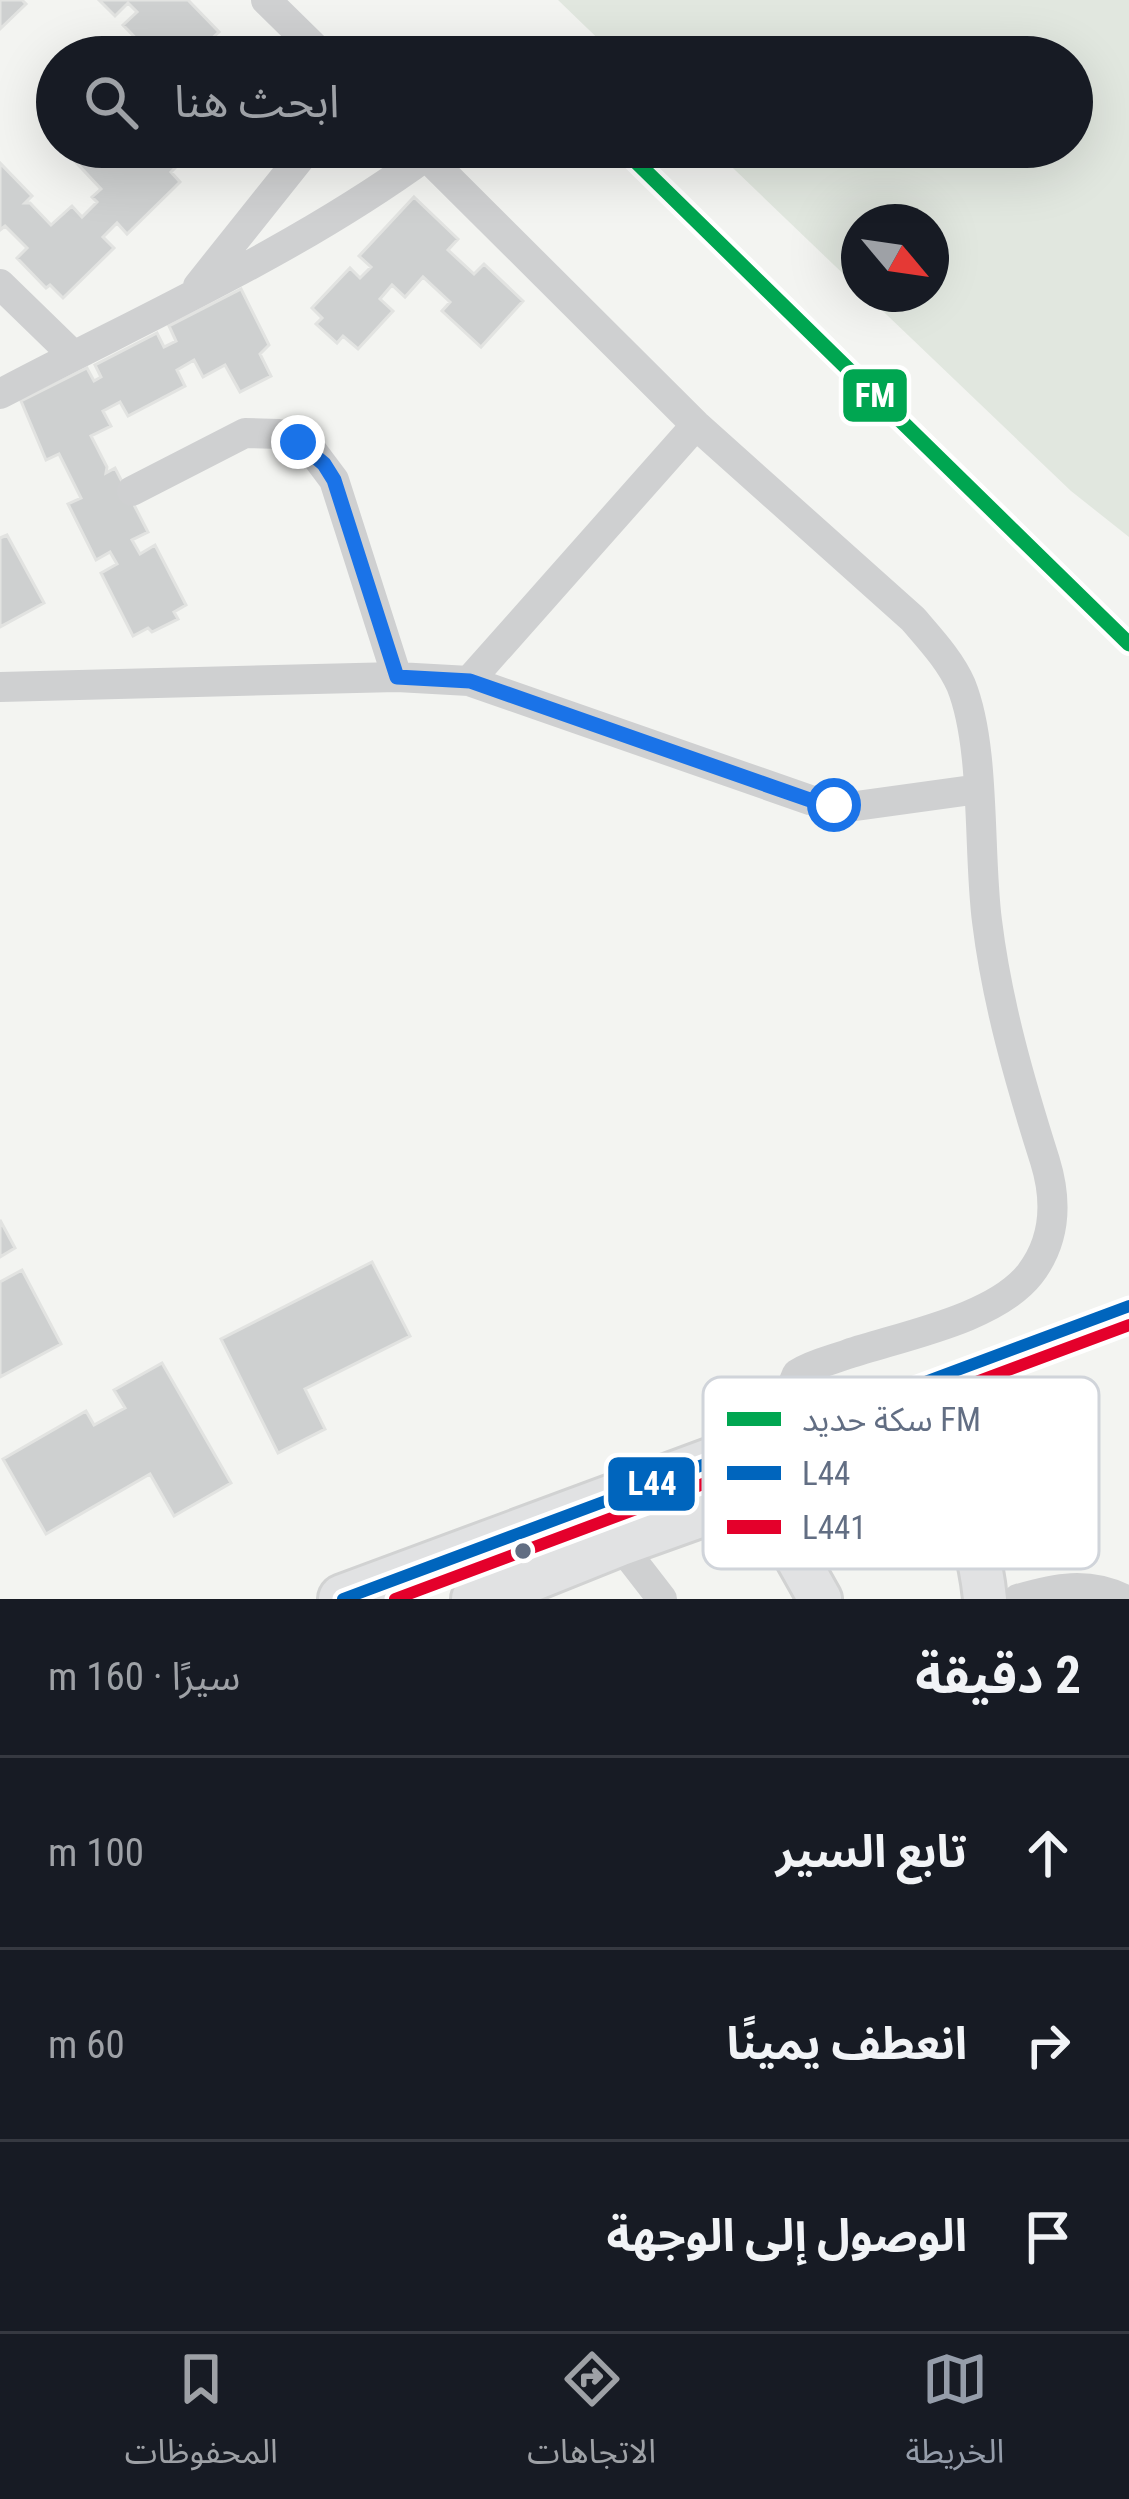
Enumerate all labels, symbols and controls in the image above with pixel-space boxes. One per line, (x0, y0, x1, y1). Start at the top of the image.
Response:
search box (36, 36, 1093, 168)
icon: search (78, 69, 144, 135)
text: ابحث هنا (174, 75, 339, 128)
north arrow (841, 204, 949, 312)
line badge: FM (841, 367, 909, 424)
text: FM (855, 376, 895, 415)
route end (271, 415, 325, 469)
route start (807, 778, 861, 832)
legend (703, 1377, 1099, 1569)
text: سكة حديد FM (802, 1400, 981, 1439)
text: L44 (802, 1454, 850, 1493)
line badge: L44 (606, 1455, 697, 1513)
text: L44 (627, 1464, 677, 1503)
text: L441 (802, 1508, 867, 1547)
unlabelled marker (512, 1540, 534, 1562)
text: 2 دقيقة (915, 1646, 1081, 1705)
text: سيرًا · 160 m (48, 1654, 240, 1700)
icon: ahead (1015, 1820, 1081, 1886)
text: تابع السير (776, 1825, 967, 1878)
text: 100 m (48, 1830, 144, 1876)
icon: right (1015, 2012, 1081, 2078)
text: انعطف يمينًا (727, 2017, 967, 2070)
text: 60 m (48, 2022, 125, 2068)
icon: arrive (1015, 2204, 1081, 2270)
text: الوصول إلى الوجهة (606, 2209, 967, 2262)
tab: المحفوظات (125, 2346, 278, 2487)
tab: الاتجاهات (527, 2346, 656, 2487)
tab: الخريطة (905, 2346, 1004, 2487)

